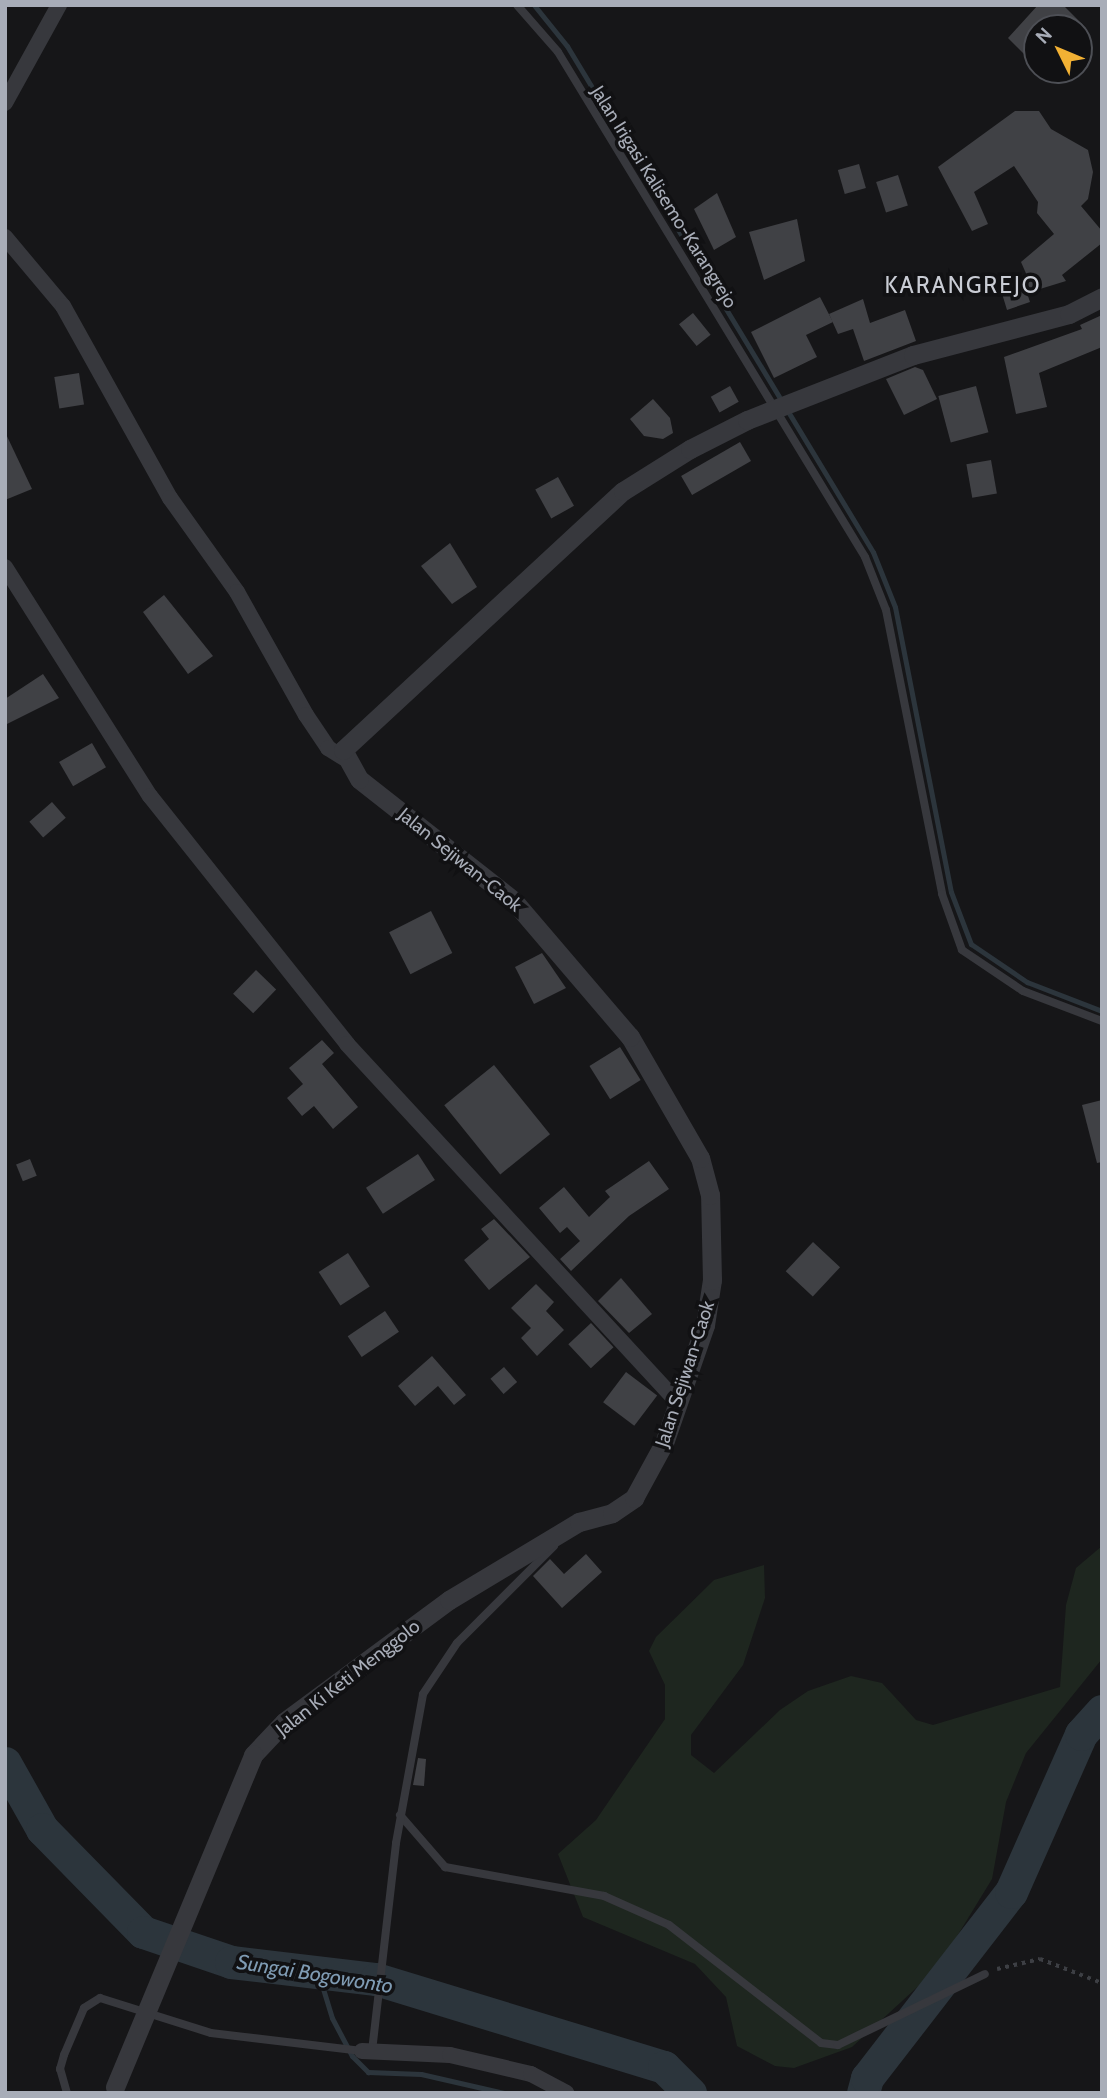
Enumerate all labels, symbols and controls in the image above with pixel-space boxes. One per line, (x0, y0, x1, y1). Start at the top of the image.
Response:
north arrow (1023, 14, 1093, 84)
text: N (1031, 23, 1057, 48)
street label: Jalan Irigasi Kalisemo-Karangrejo (586, 82, 742, 312)
district label: KARANGREJO (886, 271, 1040, 299)
street label: Jalan Sejiwan-Caok (394, 803, 526, 917)
street label: Jalan Sejiwan-Caok (651, 1298, 719, 1450)
street label: Jalan Ki Keti Menggolo (272, 1615, 424, 1741)
water label: Sungai Bogowonto (235, 1949, 395, 1999)

